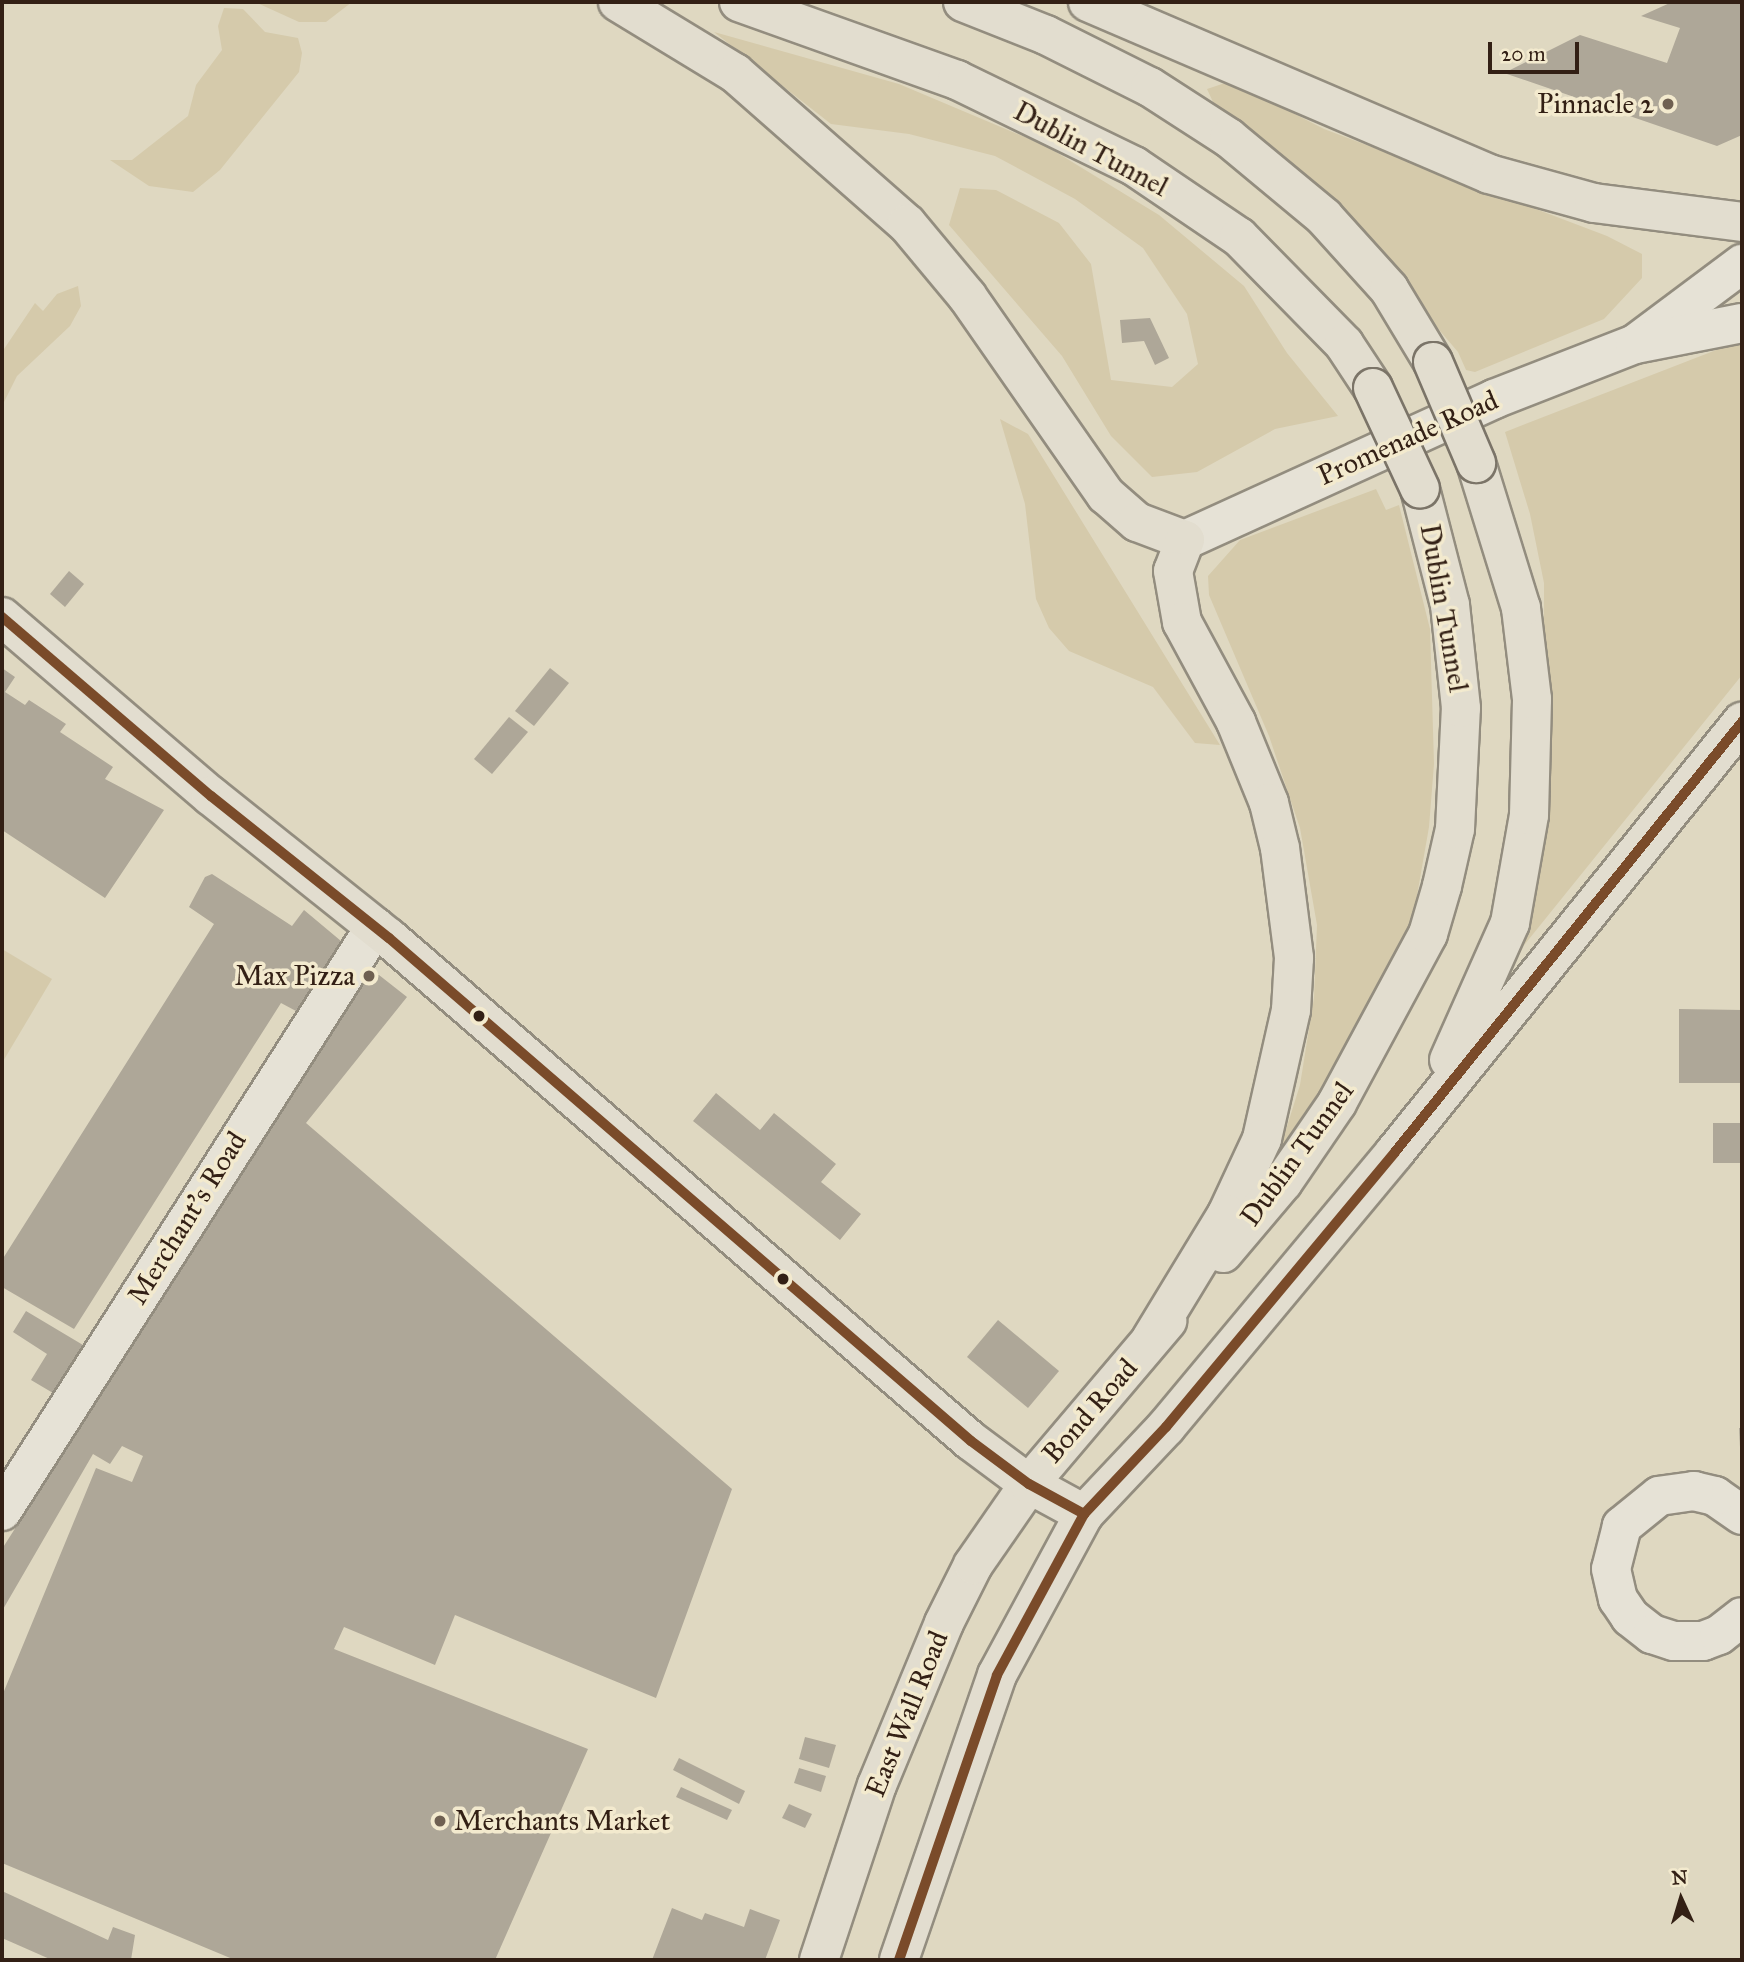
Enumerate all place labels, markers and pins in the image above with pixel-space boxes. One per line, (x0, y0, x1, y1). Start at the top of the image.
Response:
place label: Pinnacle 2 (1537, 87, 1654, 121)
marker: Pinnacle 2 (1660, 96, 1676, 112)
place label: Max Pizza (234, 959, 355, 993)
marker: Max Pizza (361, 968, 377, 984)
unlabelled marker (472, 1009, 486, 1023)
unlabelled marker (776, 1272, 790, 1286)
place label: Merchants Market (454, 1804, 670, 1838)
marker: Merchants Market (432, 1813, 448, 1829)

